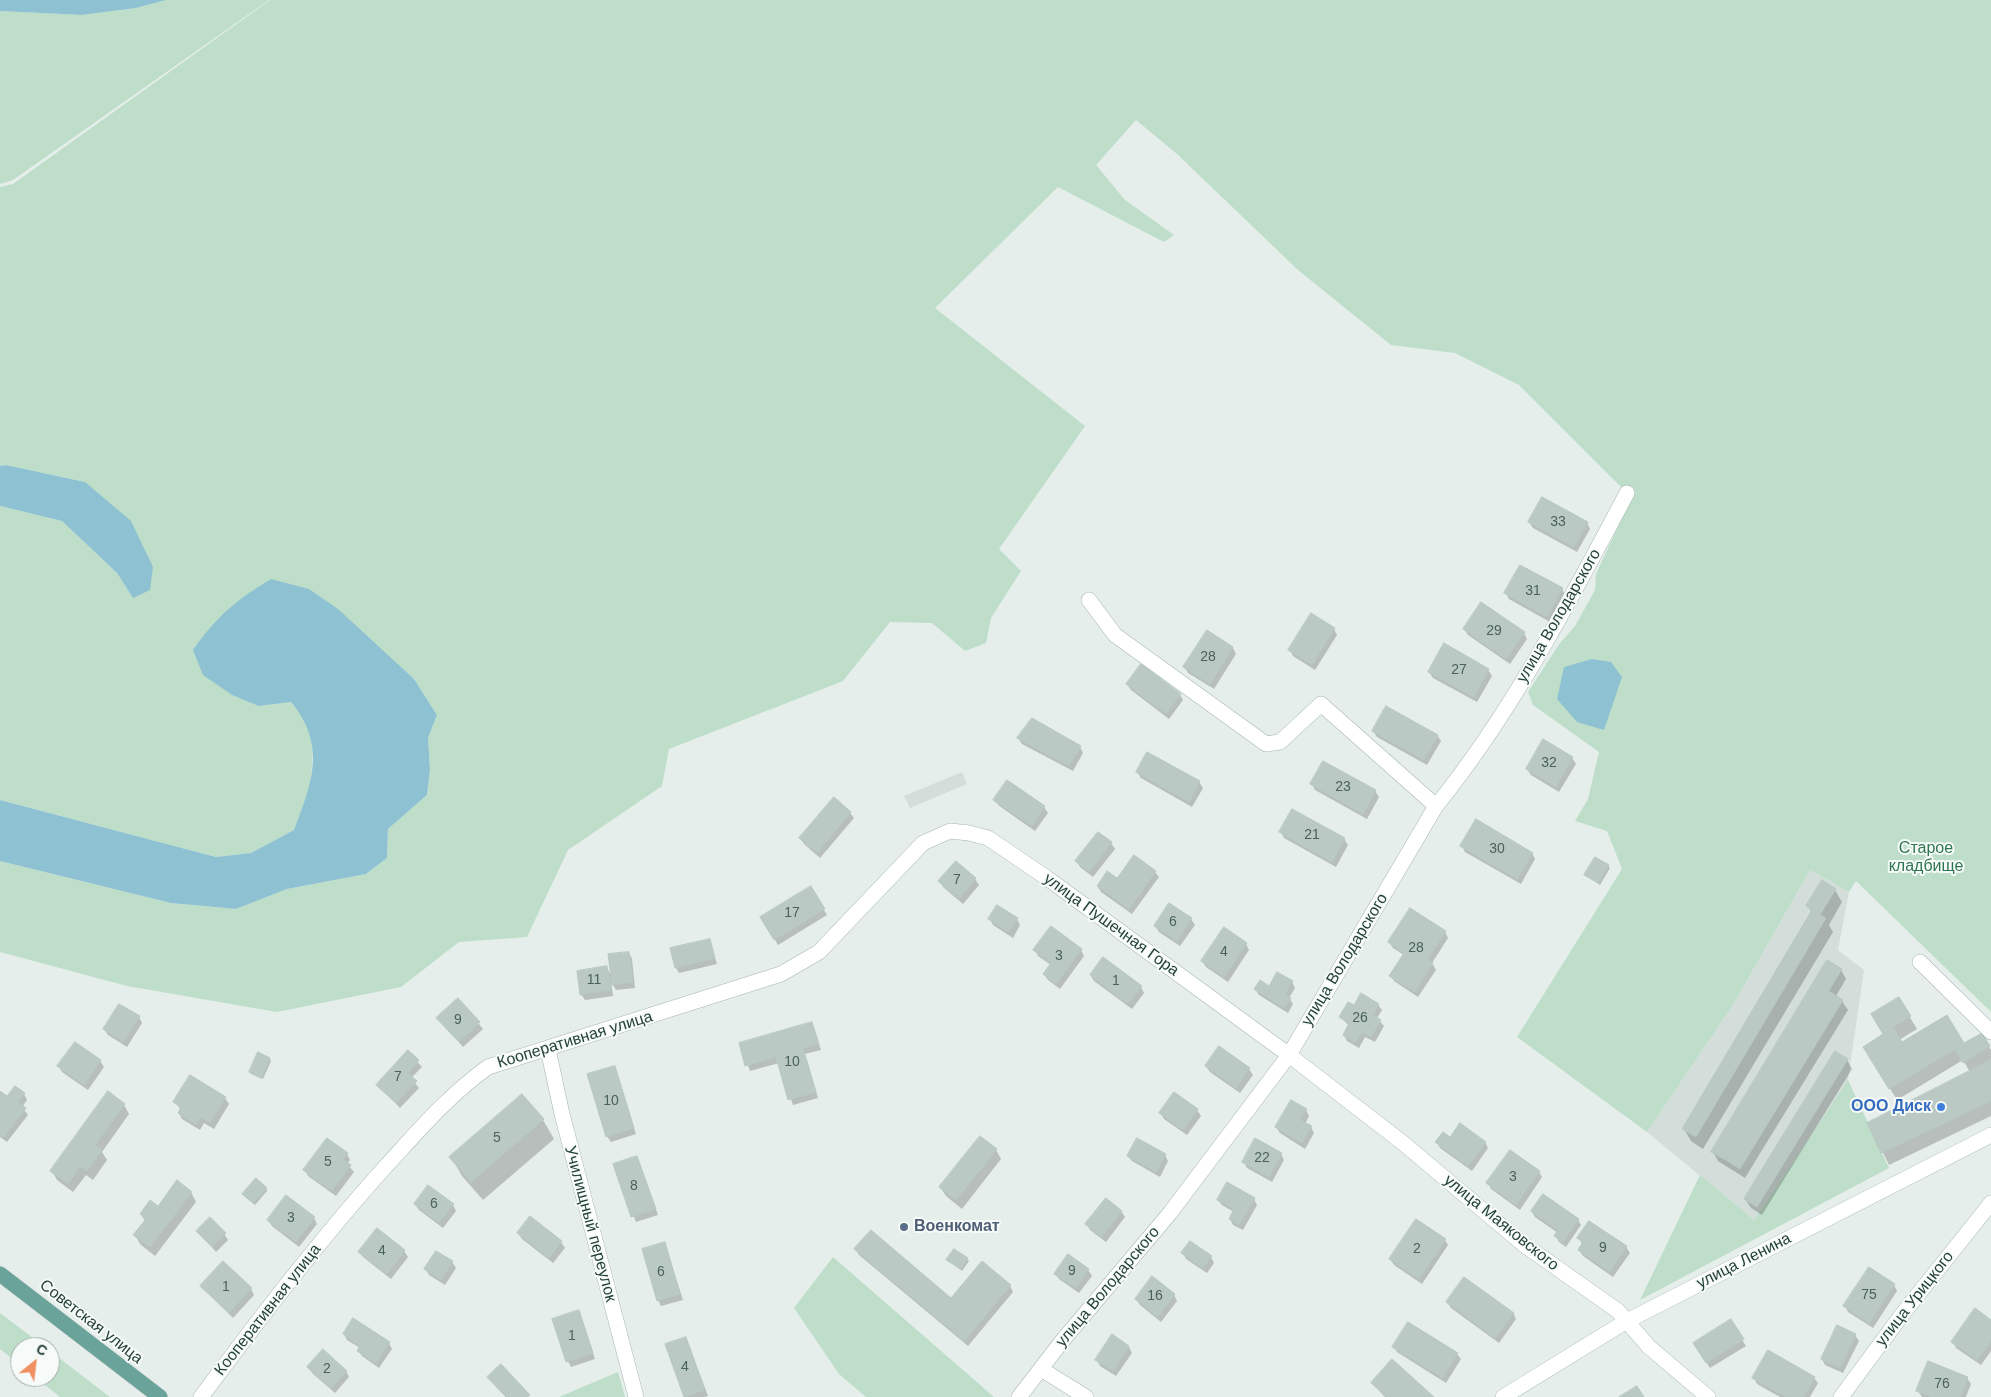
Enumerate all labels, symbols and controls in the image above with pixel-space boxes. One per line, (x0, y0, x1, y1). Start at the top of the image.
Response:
house number: 33 (1550, 514, 1566, 530)
street label: улица Володарского (1513, 546, 1605, 686)
house number: 31 (1525, 583, 1541, 599)
house number: 29 (1486, 623, 1502, 639)
house number: 28 (1200, 649, 1216, 665)
house number: 27 (1451, 662, 1467, 678)
house number: 32 (1541, 755, 1557, 771)
house number: 23 (1335, 779, 1351, 795)
house number: 21 (1304, 827, 1320, 843)
park label: Старое кладбище (1889, 839, 1963, 877)
house number: 30 (1489, 841, 1505, 857)
street label: улица Пушечная Гора (1040, 869, 1182, 981)
house number: 7 (953, 872, 961, 888)
street label: улица Володарского (1298, 890, 1392, 1030)
house number: 17 (784, 905, 800, 921)
house number: 6 (1169, 914, 1177, 930)
house number: 28 (1408, 940, 1424, 956)
house number: 4 (1220, 944, 1228, 960)
house number: 3 (1055, 948, 1063, 964)
house number: 11 (587, 972, 601, 988)
house number: 1 (1112, 973, 1120, 989)
street label: Кооперативная улица (495, 1007, 655, 1073)
house number: 26 (1352, 1010, 1368, 1026)
house number: 9 (454, 1012, 462, 1028)
house number: 10 (784, 1054, 800, 1070)
house number: 7 (394, 1069, 402, 1085)
house number: 10 (603, 1093, 619, 1109)
place label: ООО Диск (1851, 1097, 1931, 1117)
marker: ООО Диск (1935, 1101, 1947, 1113)
house number: 5 (493, 1130, 501, 1146)
street label: Училищный переулок (560, 1144, 620, 1304)
house number: 22 (1254, 1150, 1270, 1166)
house number: 5 (324, 1154, 332, 1170)
house number: 3 (1509, 1169, 1517, 1185)
street label: улица Маяковского (1440, 1171, 1562, 1275)
house number: 8 (630, 1178, 638, 1194)
house number: 6 (430, 1196, 438, 1212)
house number: 3 (287, 1210, 295, 1226)
place label: Военкомат (914, 1217, 1000, 1237)
marker: Военкомат (898, 1221, 910, 1233)
street label: улица Володарского (1052, 1223, 1164, 1351)
street label: улица Ленина (1694, 1229, 1794, 1293)
street label: Кооперативная улица (211, 1240, 325, 1380)
house number: 9 (1599, 1240, 1607, 1256)
house number: 2 (1413, 1241, 1421, 1257)
house number: 4 (378, 1243, 386, 1259)
street label: улица Урицкого (1872, 1248, 1958, 1350)
house number: 9 (1068, 1263, 1076, 1279)
house number: 6 (657, 1264, 665, 1280)
street label: Советская улица (36, 1276, 146, 1368)
house number: 1 (222, 1279, 230, 1295)
house number: 75 (1861, 1287, 1877, 1303)
house number: 16 (1147, 1288, 1163, 1304)
house number: 1 (568, 1328, 576, 1344)
north arrow (10, 1337, 60, 1387)
house number: 4 (681, 1359, 689, 1375)
house number: 2 (323, 1361, 331, 1377)
house number: 76 (1934, 1376, 1950, 1392)

